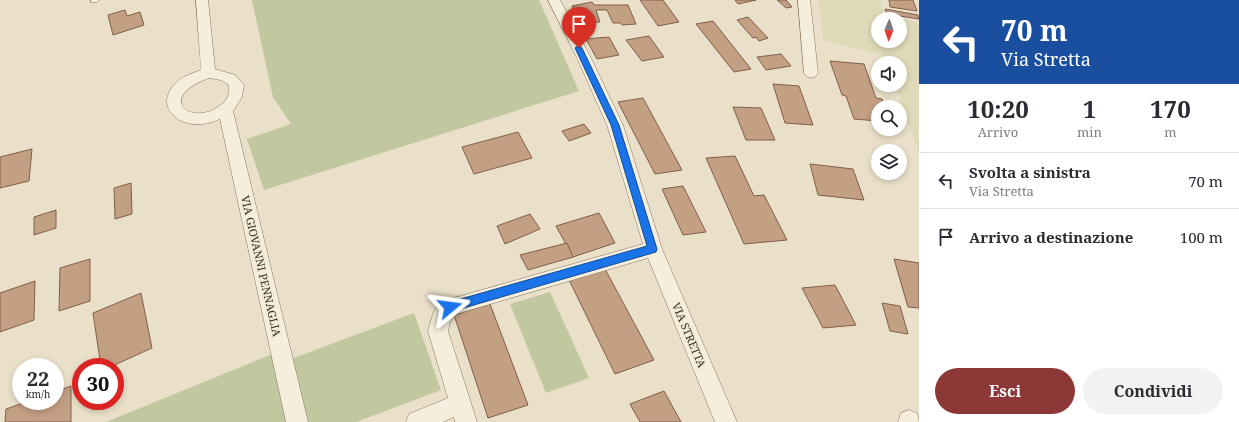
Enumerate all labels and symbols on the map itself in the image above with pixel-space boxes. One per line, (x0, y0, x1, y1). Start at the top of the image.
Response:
pin (562, 7.0, 596, 48)
north arrow (871, 12, 907, 48)
street label: VIA GIOVANNI PENNAGLIA (238, 194, 285, 338)
position arrow (429, 286, 471, 328)
street label: VIA STRETTA (669, 300, 710, 370)
speed limit sign: 30 (72, 358, 124, 410)

